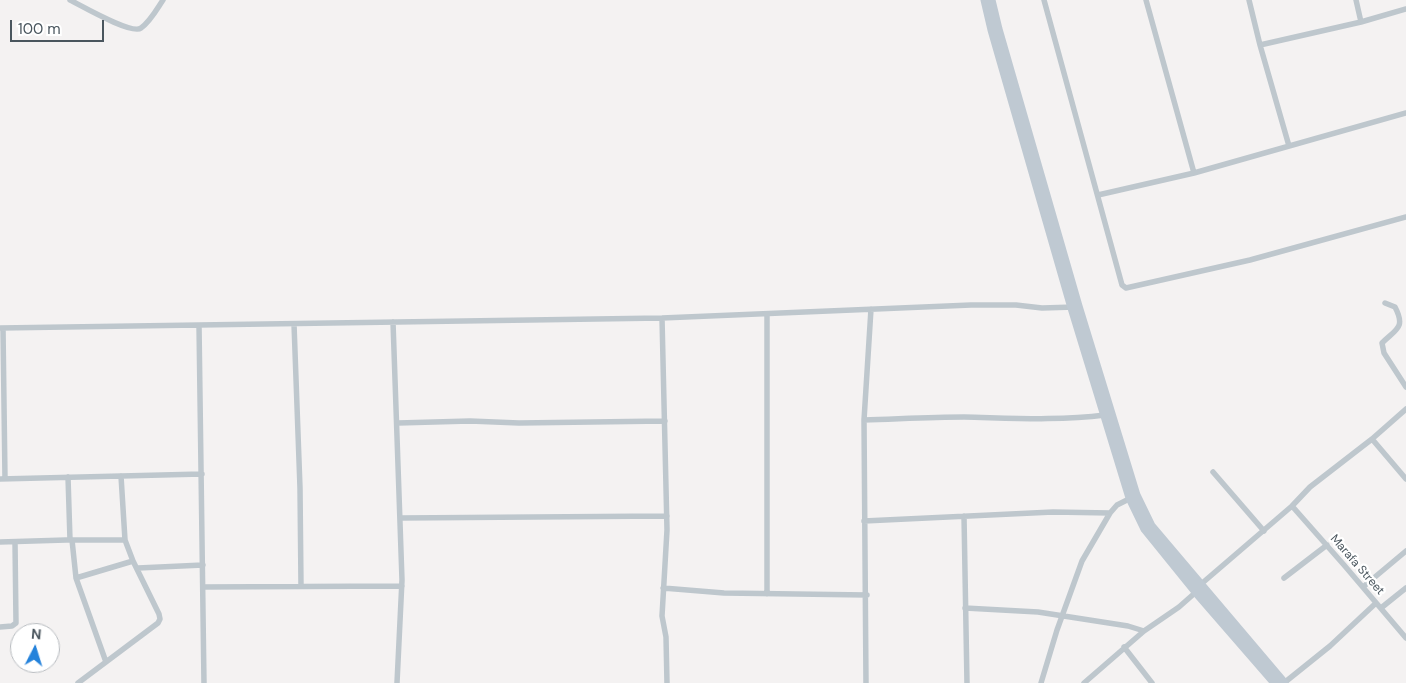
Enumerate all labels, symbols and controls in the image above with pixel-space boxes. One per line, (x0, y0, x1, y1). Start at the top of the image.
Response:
scale bar (12, 10, 106, 42)
text: 100 m (18, 19, 61, 39)
street label: Marafa Street (1327, 532, 1387, 598)
north arrow (10, 623, 60, 673)
text: N (30, 625, 42, 643)

